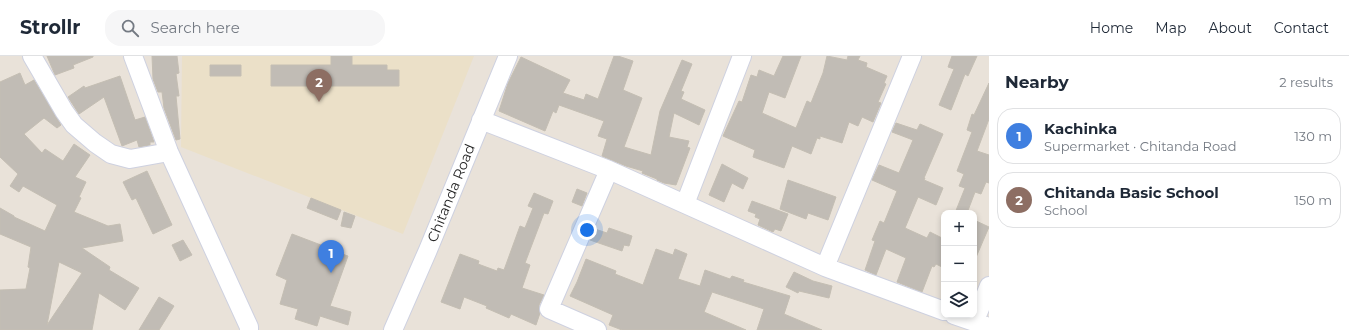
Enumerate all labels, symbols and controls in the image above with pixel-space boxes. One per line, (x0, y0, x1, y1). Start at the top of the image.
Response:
search box (105, 10, 385, 46)
text: Strollr (20, 16, 81, 39)
icon: search (119, 17, 141, 39)
text: Search here (151, 18, 240, 37)
text: Home (1090, 19, 1133, 37)
text: Map (1155, 19, 1186, 37)
text: About (1208, 19, 1252, 37)
text: Contact (1274, 19, 1329, 37)
pin: 2 (306, 69, 332, 102)
text: Nearby (1005, 72, 1069, 92)
text: 2 results (1279, 74, 1333, 90)
text: Kachinka (1044, 119, 1117, 138)
text: 1 (1016, 128, 1022, 144)
text: 130 m (1294, 128, 1332, 144)
text: Supermarket · Chitanda Road (1044, 138, 1237, 154)
street label: Chitanda Road (423, 141, 479, 245)
text: Chitanda Basic School (1044, 183, 1219, 202)
text: 2 (1015, 192, 1023, 208)
text: 150 m (1294, 192, 1332, 208)
text: School (1044, 202, 1088, 218)
map controls (941, 210, 977, 318)
button: + (941, 210, 977, 246)
your location (577, 220, 597, 240)
pin: 1 (318, 240, 344, 273)
button: − (941, 246, 977, 282)
button: layers (941, 282, 977, 318)

